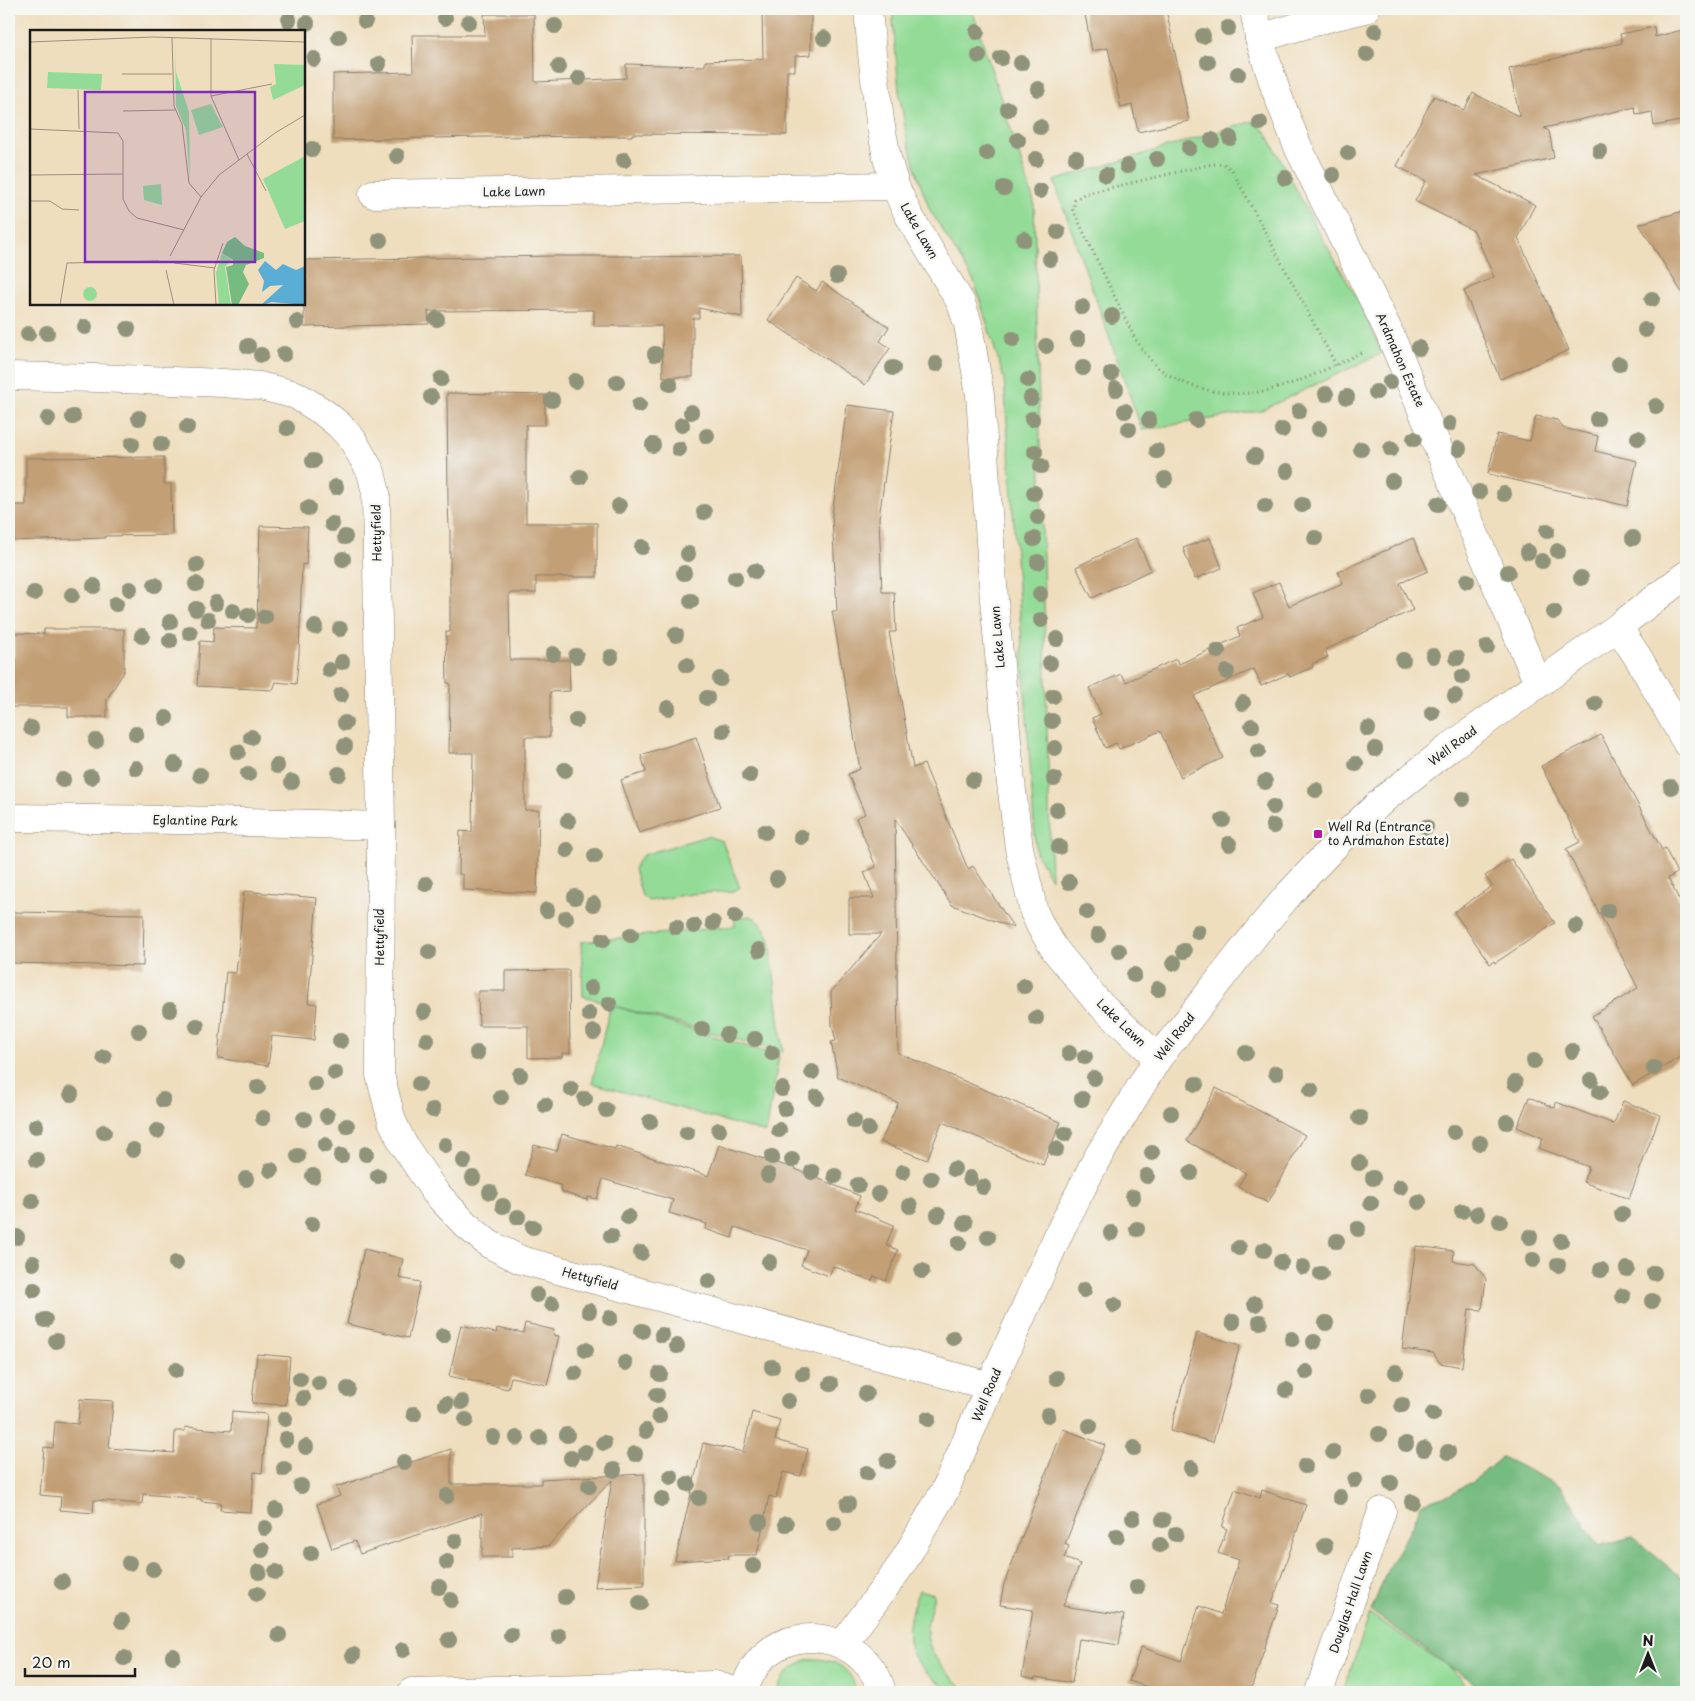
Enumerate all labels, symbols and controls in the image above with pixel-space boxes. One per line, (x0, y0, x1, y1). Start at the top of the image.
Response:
inset map (30, 30, 305, 305)
street label: Lake Lawn (483, 181, 545, 201)
street label: Lake Lawn (896, 199, 943, 262)
street label: Ardmahon Estate (1372, 309, 1430, 410)
street label: Hettyfield (367, 504, 385, 562)
street label: Lake Lawn (985, 605, 1009, 669)
street label: Well Road (1424, 721, 1480, 769)
street label: Eglantine Park (152, 810, 238, 830)
place label: Well Rd (Entrance to Ardmahon Estate) (1328, 817, 1449, 849)
marker: Well Rd (Entrance to Ardmahon Estate) (1312, 828, 1324, 840)
street label: Hettyfield (370, 908, 388, 966)
street label: Lake Lawn (1093, 994, 1150, 1050)
street label: Well Road (1150, 1009, 1199, 1064)
street label: Hettyfield (560, 1262, 620, 1294)
street label: Well Road (967, 1365, 1005, 1424)
street label: Douglas Hall Lawn (1324, 1548, 1376, 1655)
north arrow (1622, 1628, 1672, 1678)
text: N (1642, 1630, 1654, 1651)
scale bar (25, 1646, 135, 1678)
text: 20 m (32, 1650, 71, 1673)

